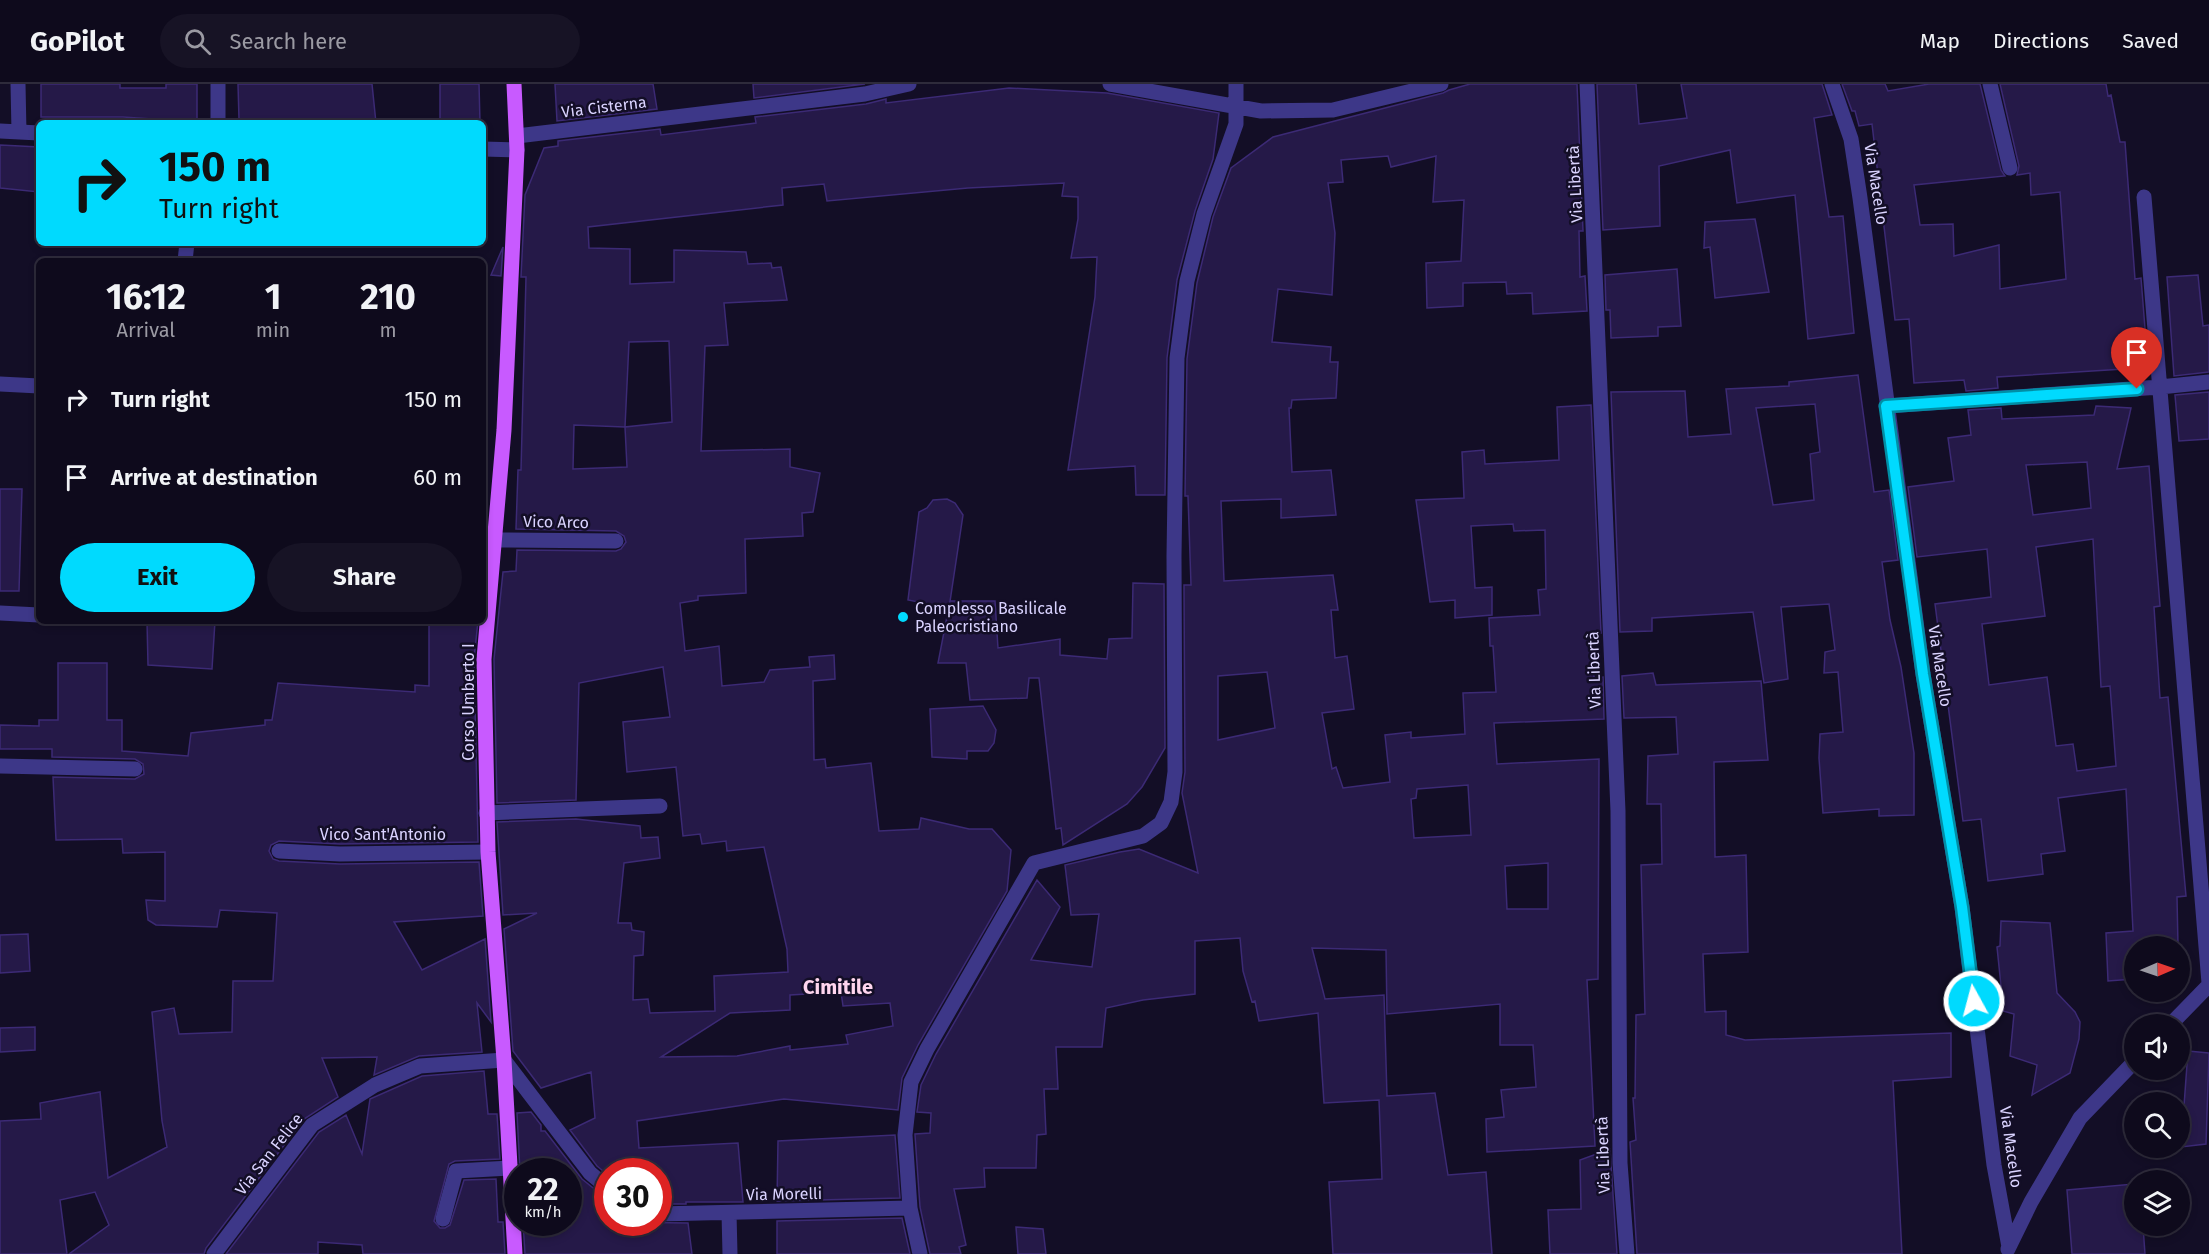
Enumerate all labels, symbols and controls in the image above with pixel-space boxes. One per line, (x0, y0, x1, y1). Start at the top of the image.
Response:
search box (160, 14, 580, 68)
text: GoPilot (30, 25, 124, 58)
icon: search (181, 25, 214, 58)
text: Search here (229, 28, 347, 55)
text: Map (1920, 28, 1960, 54)
text: Directions (1993, 28, 2089, 54)
text: Saved (2122, 28, 2179, 54)
street label: Via Cisterna (560, 92, 648, 122)
text: 150 m (159, 142, 271, 192)
street label: Via Macello (1860, 142, 1892, 226)
icon: right (60, 144, 138, 222)
street label: Via Libertà (1563, 145, 1587, 223)
text: Turn right (159, 193, 279, 225)
text: 16:12 (106, 275, 186, 319)
text: 1 (265, 275, 281, 319)
text: 210 (360, 275, 416, 319)
text: Arrival (117, 318, 175, 342)
text: min (256, 318, 290, 342)
text: m (380, 318, 397, 342)
pin (2111, 327, 2162, 389)
icon: arrive (2120, 336, 2153, 369)
icon: right (60, 383, 93, 416)
text: Turn right (111, 386, 210, 413)
text: 150 m (404, 386, 462, 413)
icon: arrive (60, 461, 93, 494)
text: Arrive at destination (111, 464, 318, 491)
text: 60 m (413, 464, 462, 491)
street label: Vico Arco (523, 512, 589, 532)
button: Exit (60, 543, 255, 612)
button: Share (267, 543, 462, 612)
place label: Complesso Basilicale Paleocristiano (915, 599, 1067, 636)
marker: Complesso Basilicale Paleocristiano (896, 610, 910, 624)
street label: Via Macello (1924, 624, 1956, 708)
street label: Via Libertà (1583, 631, 1605, 709)
street label: Corso Umberto I (459, 643, 478, 761)
street label: Vico Sant'Antonio (320, 825, 446, 844)
north arrow (2124, 936, 2190, 1002)
map controls (2124, 936, 2190, 1236)
position arrow (1942, 969, 2006, 1033)
district label: Cimitile (803, 975, 873, 999)
button: sound (2124, 1014, 2190, 1080)
button: search (2124, 1092, 2190, 1158)
street label: Via Macello (1996, 1105, 2026, 1189)
street label: Via San Felice (231, 1109, 307, 1199)
street label: Via Libertà (1592, 1116, 1614, 1194)
speed limit sign: 30 (594, 1158, 672, 1236)
button: layers (2124, 1170, 2190, 1236)
text: 22 (527, 1172, 559, 1208)
street label: Via Morelli (746, 1184, 822, 1204)
text: km/h (524, 1203, 562, 1221)

